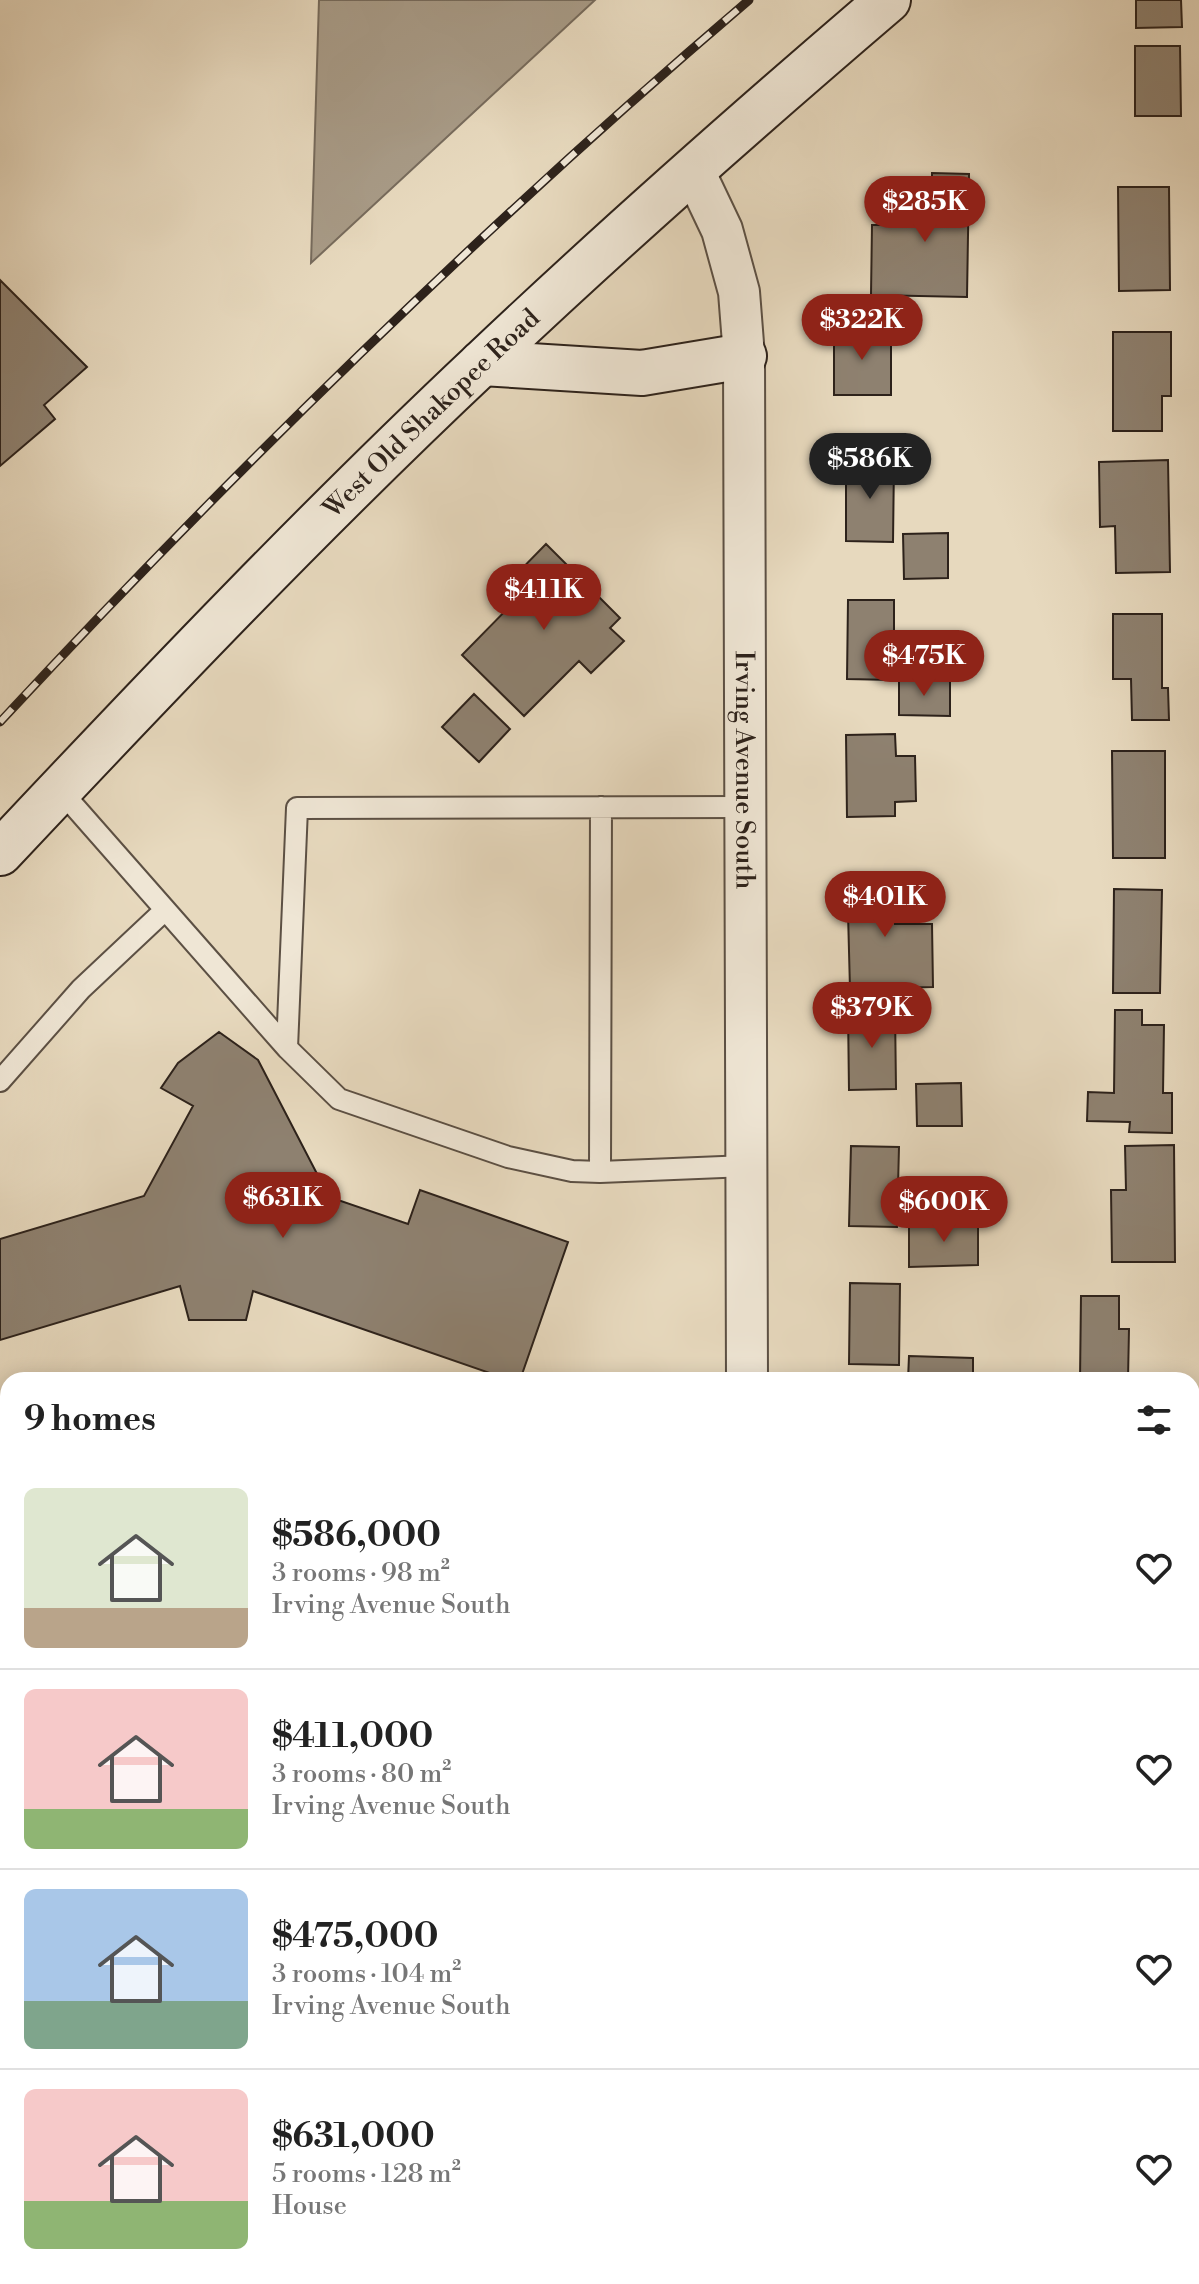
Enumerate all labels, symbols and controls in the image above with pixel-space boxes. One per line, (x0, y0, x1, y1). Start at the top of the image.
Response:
pin: $285K (869, 176, 981, 244)
text: $285K (882, 186, 968, 218)
pin: $322K (806, 294, 918, 362)
street label: West Old Shakopee Road (316, 302, 547, 526)
text: $322K (820, 304, 904, 336)
pin: $586K (814, 433, 926, 501)
text: $586K (827, 443, 913, 475)
pin: $411K (488, 564, 600, 632)
text: $411K (504, 574, 584, 606)
pin: $475K (868, 630, 980, 698)
text: $475K (882, 640, 966, 672)
street label: Irving Avenue South (728, 651, 761, 889)
pin: $401K (829, 871, 941, 939)
text: $401K (843, 881, 927, 913)
pin: $379K (816, 982, 928, 1050)
text: $379K (831, 992, 913, 1024)
pin: $631K (227, 1172, 339, 1240)
pin: $600K (888, 1176, 1000, 1244)
text: $631K (243, 1182, 323, 1214)
text: $600K (899, 1186, 989, 1218)
icon: filters (1132, 1398, 1176, 1442)
text: 9 homes (24, 1399, 156, 1441)
text: $586,000 (272, 1515, 441, 1557)
icon: home (88, 1520, 184, 1616)
icon: heart (1132, 1546, 1176, 1590)
text: 3 rooms · 98 m² (272, 1557, 450, 1589)
text: Irving Avenue South (272, 1589, 510, 1621)
text: $411,000 (272, 1716, 433, 1758)
icon: home (88, 1721, 184, 1817)
icon: heart (1132, 1747, 1176, 1791)
text: 3 rooms · 80 m² (272, 1758, 451, 1790)
text: Irving Avenue South (272, 1790, 510, 1822)
text: $475,000 (272, 1916, 438, 1958)
icon: home (88, 1921, 184, 2017)
icon: heart (1132, 1947, 1176, 1991)
text: 3 rooms · 104 m² (272, 1958, 461, 1990)
text: Irving Avenue South (272, 1990, 510, 2022)
text: $631,000 (272, 2116, 435, 2158)
icon: home (88, 2121, 184, 2217)
icon: heart (1132, 2147, 1176, 2191)
text: 5 rooms · 128 m² (272, 2158, 461, 2190)
text: House (272, 2190, 347, 2222)

